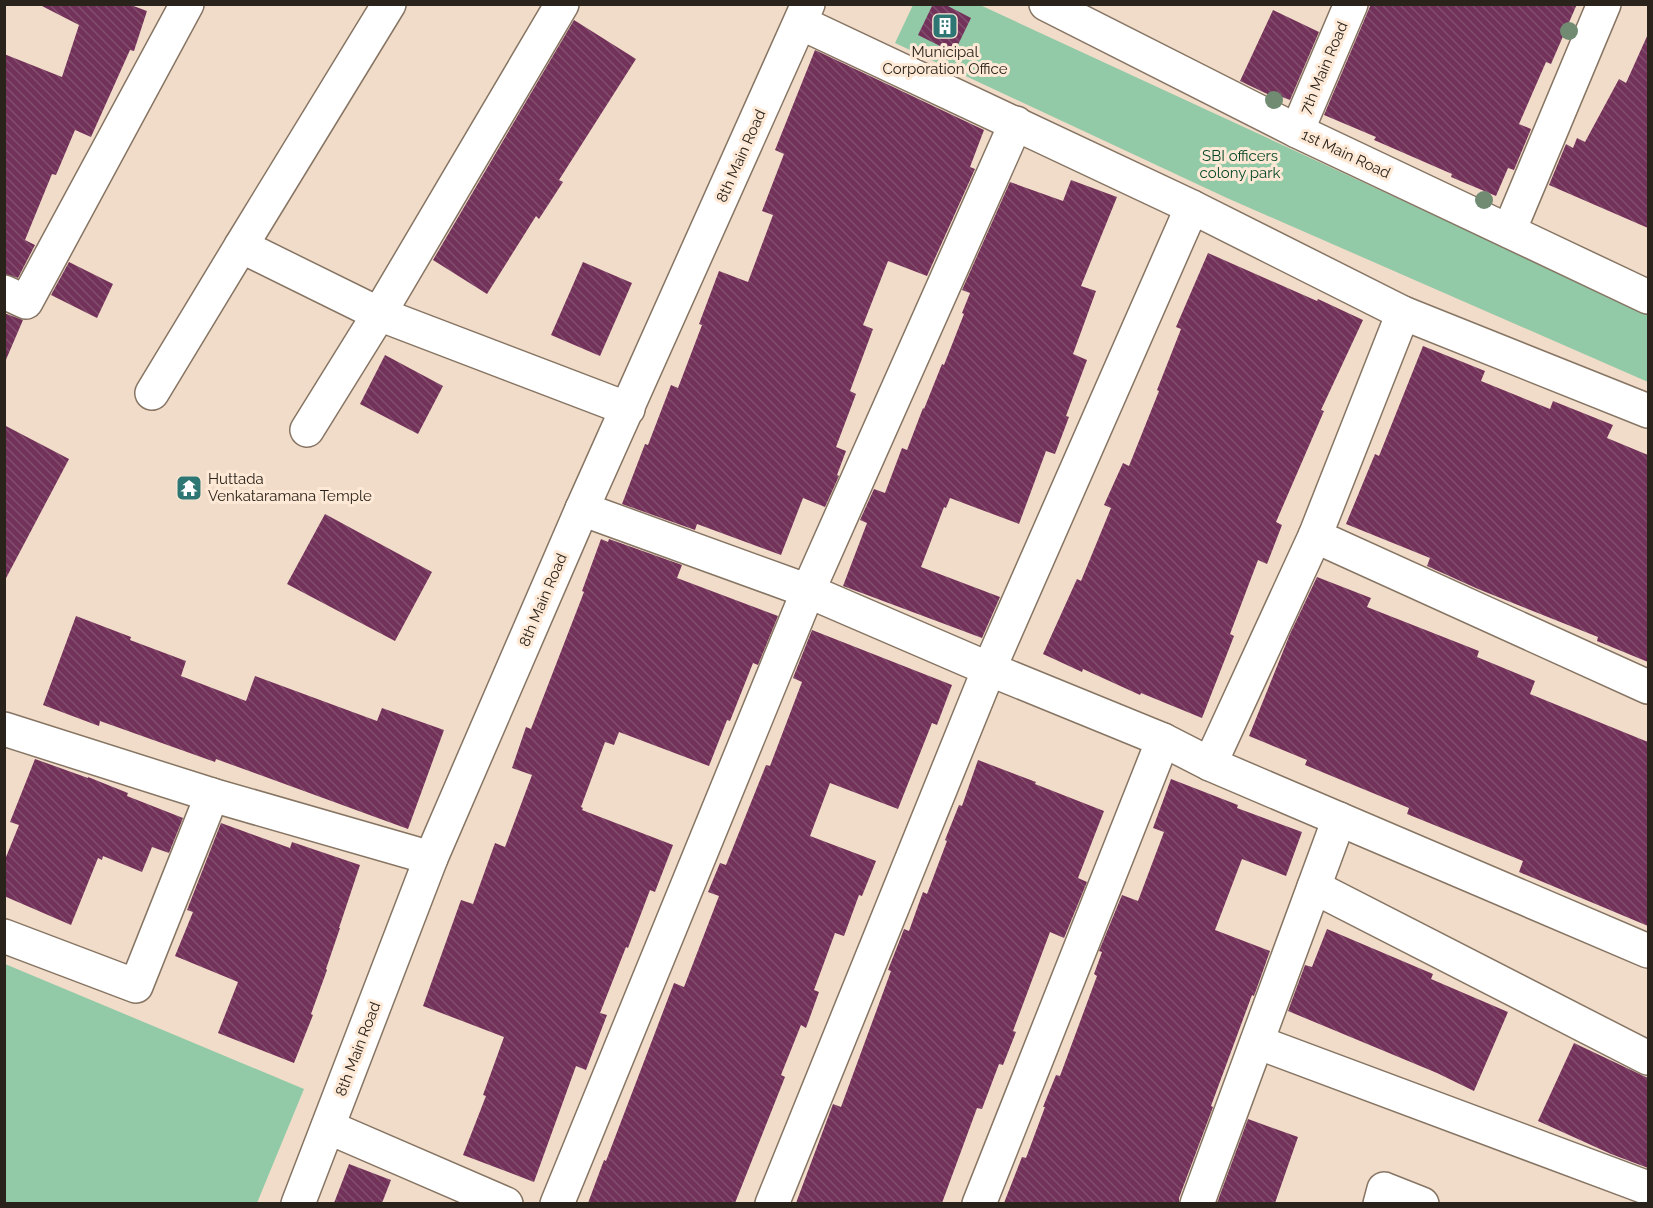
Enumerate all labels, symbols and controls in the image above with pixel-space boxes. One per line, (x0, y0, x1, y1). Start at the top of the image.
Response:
building icon: Municipal Corporation Office (930, 11, 960, 41)
street label: 7th Main Road (1296, 19, 1352, 117)
place label: Municipal Corporation Office (882, 43, 1008, 78)
street label: 8th Main Road (713, 107, 769, 205)
street label: 1st Main Road (1299, 126, 1393, 182)
park label: SBI officers colony park (1200, 147, 1280, 182)
place label: Huttada Venkataramana Temple (208, 470, 372, 505)
temple icon: Huttada Venkataramana Temple (174, 473, 204, 503)
street label: 8th Main Road (515, 551, 571, 649)
street label: 8th Main Road (332, 999, 384, 1099)

